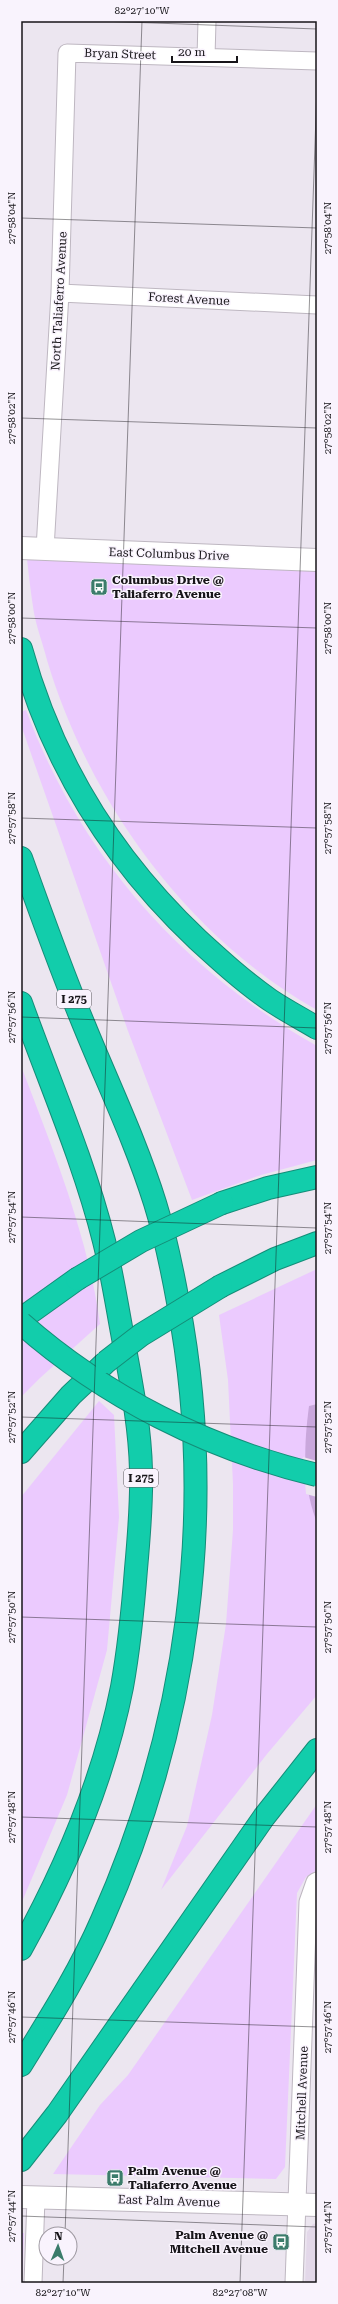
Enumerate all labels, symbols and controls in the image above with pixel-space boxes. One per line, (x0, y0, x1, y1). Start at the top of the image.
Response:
text: 82°27'10"W (115, 5, 170, 16)
scale bar (172, 38, 237, 64)
text: 20 m (178, 45, 205, 59)
street label: Bryan Street (84, 46, 157, 62)
text: 27°58'04"N (6, 192, 17, 244)
text: 27°58'04"N (322, 202, 333, 254)
street label: North Taliaferro Avenue (48, 231, 70, 371)
street label: Forest Avenue (148, 290, 231, 308)
text: 27°58'02"N (6, 392, 17, 444)
text: 27°58'02"N (322, 402, 333, 454)
street label: East Columbus Drive (108, 545, 230, 563)
place label: Columbus Drive @ Taliaferro Avenue (112, 573, 224, 601)
bus stop icon: Columbus Drive @ Taliaferro Avenue (89, 577, 109, 597)
text: 27°58'00"N (6, 592, 17, 644)
text: 27°58'00"N (322, 602, 333, 654)
text: 27°57'58"N (6, 792, 17, 844)
text: 27°57'58"N (322, 802, 333, 854)
road number: I 275 (57, 990, 91, 1008)
text: 27°57'56"N (6, 991, 17, 1043)
text: 27°57'56"N (322, 1002, 333, 1054)
text: 27°57'54"N (6, 1191, 17, 1243)
text: 27°57'54"N (322, 1202, 333, 1254)
text: 27°57'52"N (6, 1391, 17, 1443)
text: 27°57'52"N (322, 1401, 333, 1453)
road number: I 275 (124, 1469, 158, 1487)
text: 27°57'50"N (6, 1591, 17, 1643)
text: 27°57'50"N (322, 1601, 333, 1653)
text: 27°57'48"N (6, 1791, 17, 1843)
text: 27°57'48"N (322, 1801, 333, 1853)
text: 27°57'46"N (6, 1991, 17, 2043)
text: 27°57'46"N (322, 2001, 333, 2053)
street label: Mitchell Avenue (293, 2045, 311, 2140)
place label: Palm Avenue @ Taliaferro Avenue (128, 2164, 237, 2192)
bus stop icon: Palm Avenue @ Taliaferro Avenue (105, 2168, 125, 2188)
text: 27°57'44"N (6, 2190, 17, 2242)
street label: East Palm Avenue (118, 2192, 221, 2210)
text: 27°57'44"N (322, 2201, 333, 2253)
north arrow (38, 2226, 78, 2266)
place label: Palm Avenue @ Mitchell Avenue (170, 2228, 268, 2256)
text: N (54, 2230, 63, 2243)
bus stop icon: Palm Avenue @ Mitchell Avenue (271, 2232, 291, 2252)
text: 82°27'10"W (36, 2287, 91, 2298)
text: 82°27'08"W (213, 2287, 268, 2298)

